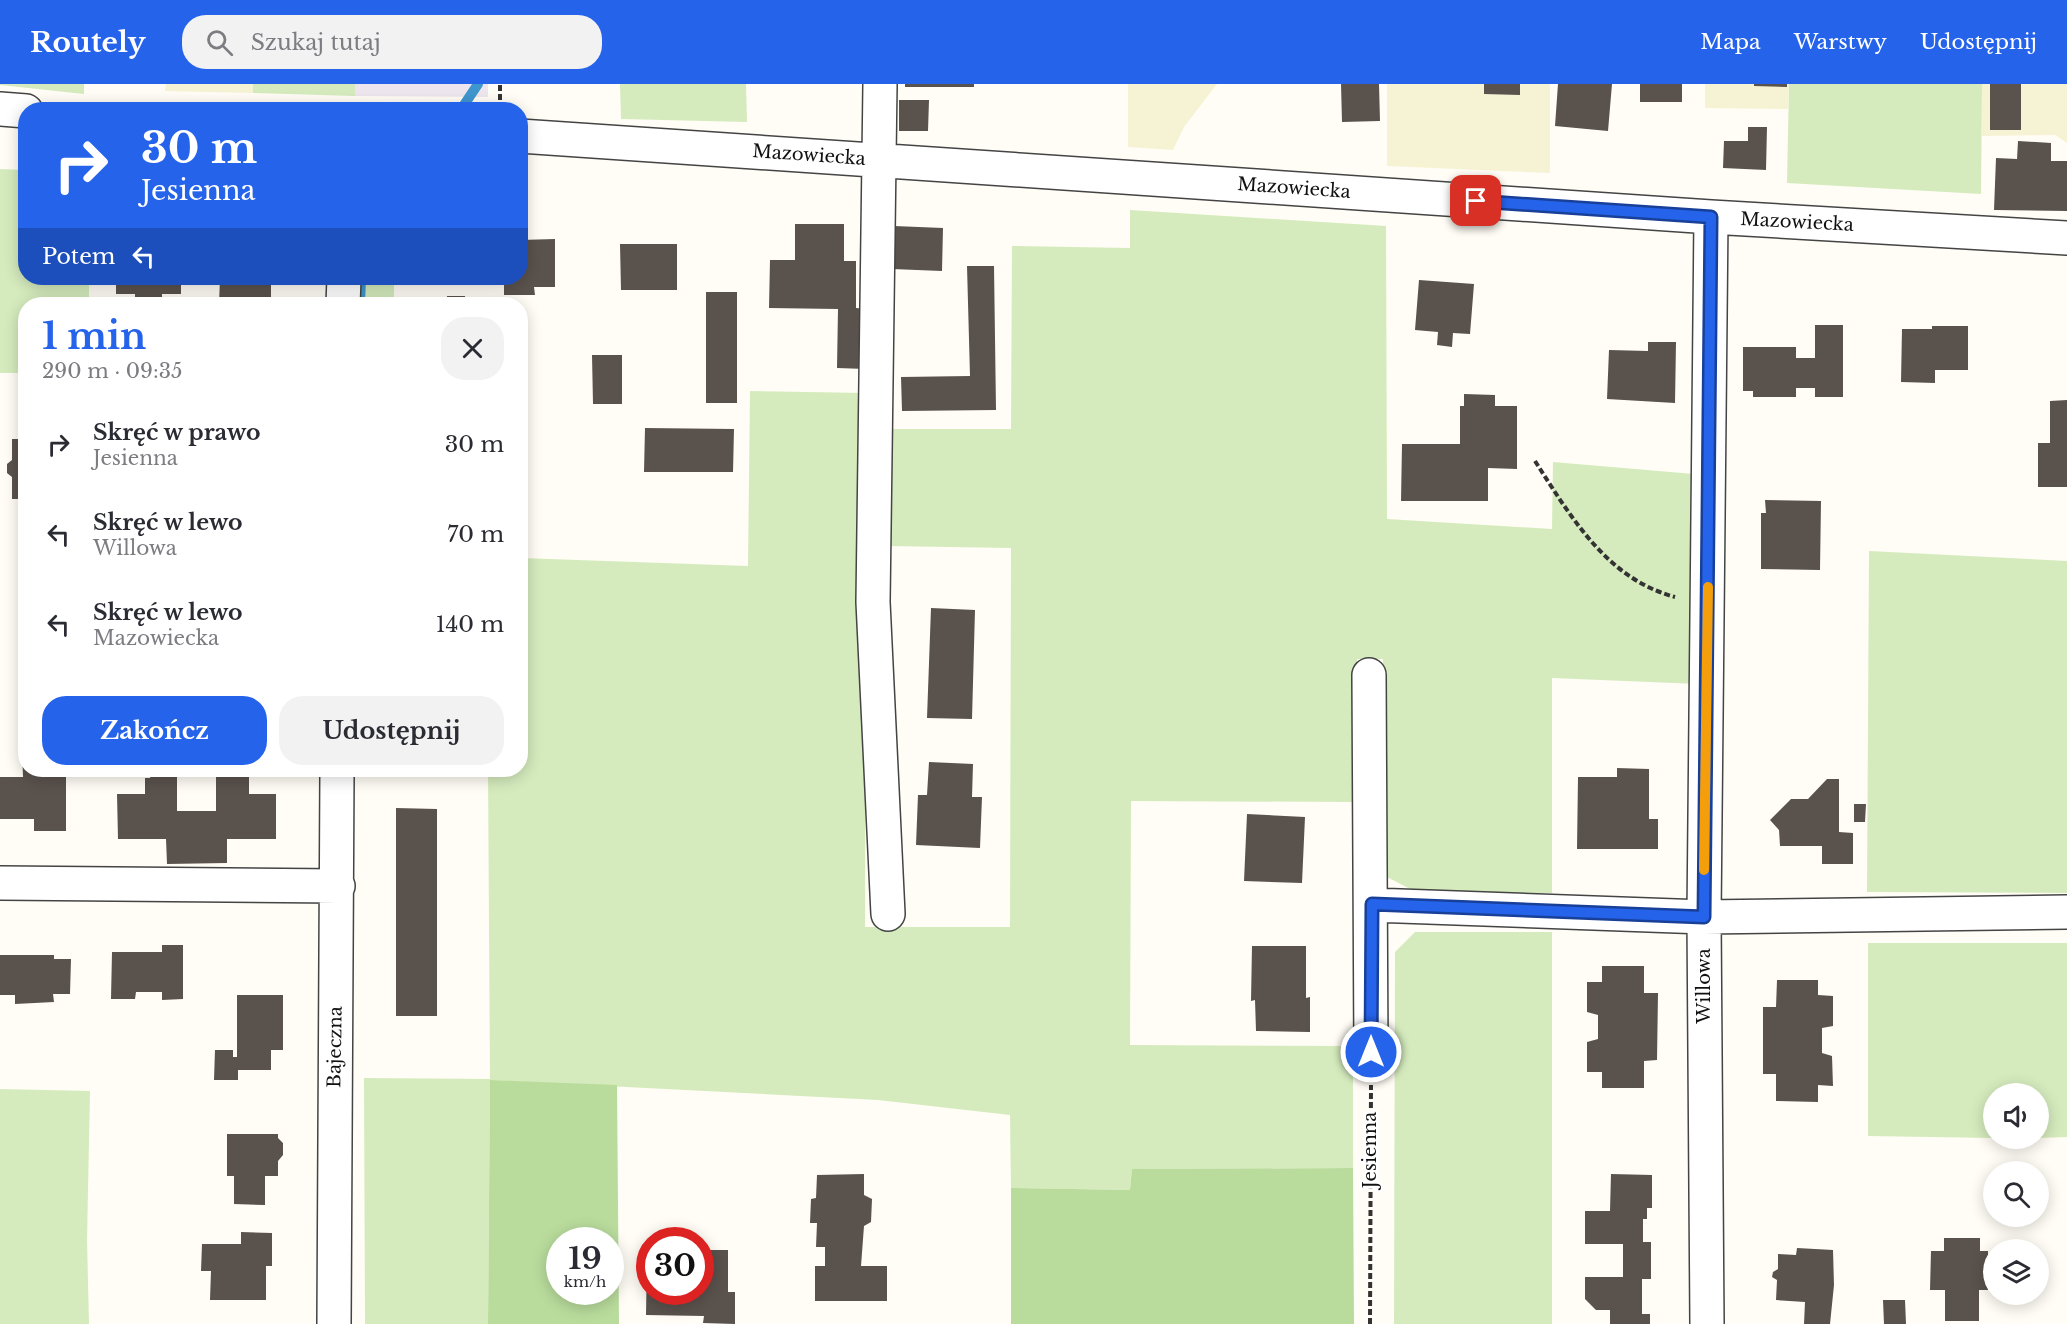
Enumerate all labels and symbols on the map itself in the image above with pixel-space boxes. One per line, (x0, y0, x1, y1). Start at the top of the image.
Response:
street label: Mazowiecka (752, 140, 866, 170)
street label: Mazowiecka (1237, 173, 1351, 203)
pin (1450, 175, 1501, 226)
street label: Mazowiecka (1740, 208, 1854, 236)
street label: Willowa (1693, 948, 1715, 1025)
street label: Bajeczna (323, 1006, 347, 1088)
position arrow (1339, 1020, 1403, 1084)
street label: Jesienna (1359, 1112, 1381, 1190)
speed limit sign: 30 (636, 1227, 714, 1305)

